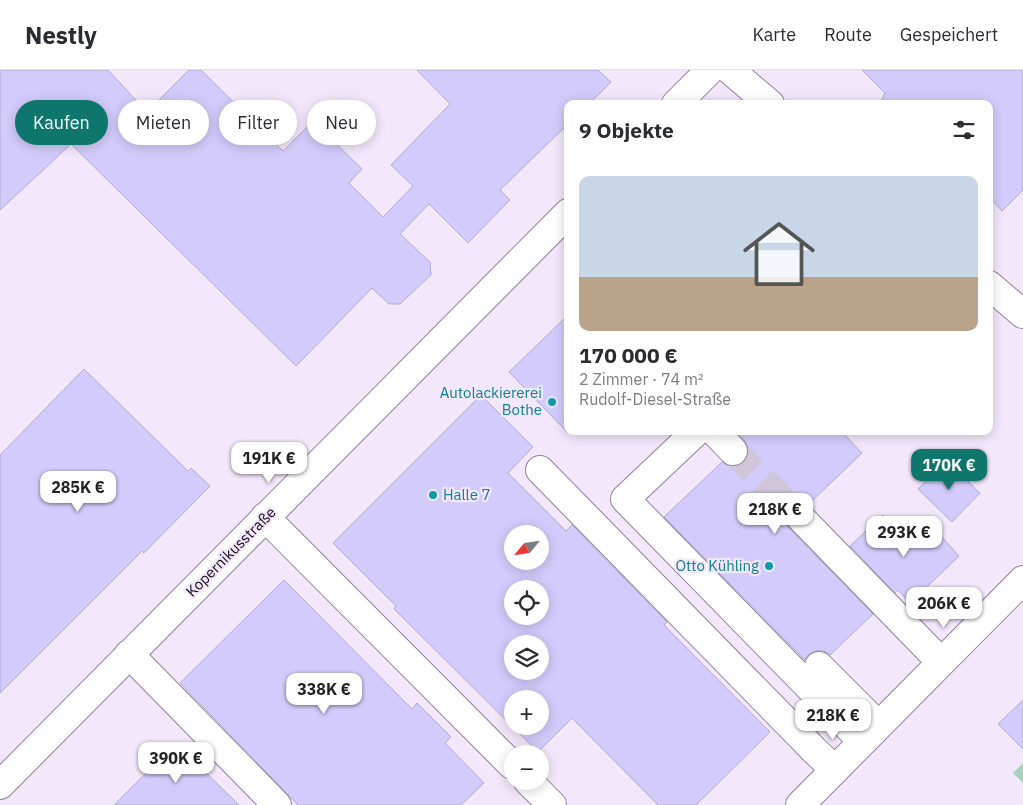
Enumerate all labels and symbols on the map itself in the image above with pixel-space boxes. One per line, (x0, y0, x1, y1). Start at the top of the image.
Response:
place label: Autolackiererei Bothe (440, 383, 542, 419)
marker: Autolackiererei Bothe (546, 396, 558, 408)
pin: 191K € (228, 442, 310, 484)
pin: 170K € (908, 448, 990, 491)
pin: 285K € (37, 470, 119, 513)
place label: Halle 7 (443, 485, 490, 504)
marker: Halle 7 (427, 489, 439, 501)
pin: 218K € (734, 492, 816, 535)
street label: Kopernikusstraße (182, 503, 280, 601)
pin: 293K € (863, 516, 945, 558)
north arrow (504, 525, 549, 570)
place label: Otto Kühling (675, 556, 759, 575)
marker: Otto Kühling (763, 560, 775, 572)
pin: 206K € (903, 586, 985, 629)
pin: 338K € (283, 672, 365, 715)
pin: 218K € (792, 698, 874, 741)
pin: 390K € (135, 742, 217, 784)

